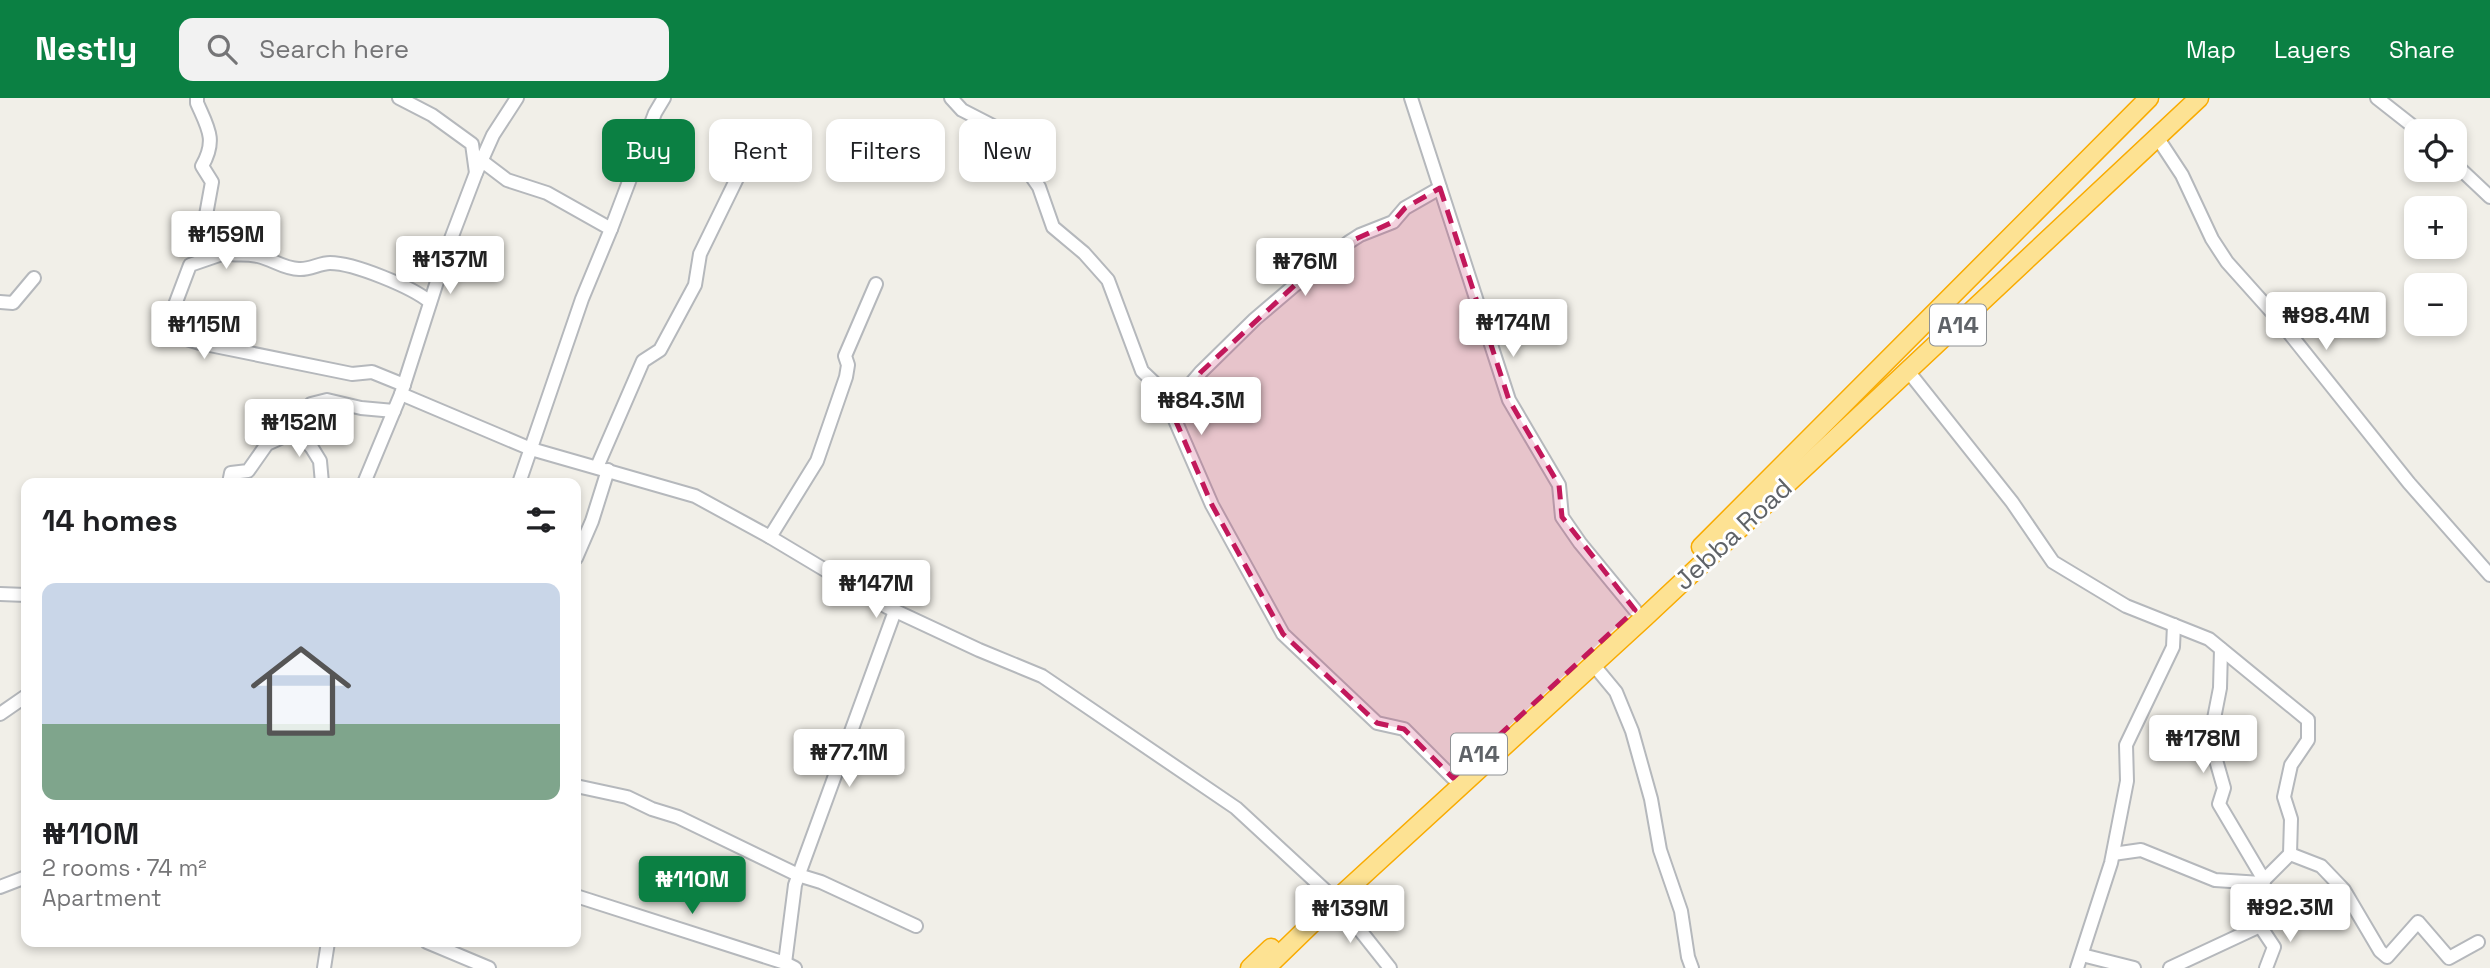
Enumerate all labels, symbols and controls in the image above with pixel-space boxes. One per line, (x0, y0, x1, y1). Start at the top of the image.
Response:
search box (179, 18, 669, 81)
text: Nestly (35, 28, 137, 70)
icon: search (203, 30, 241, 68)
text: Search here (259, 32, 409, 66)
text: Map (2186, 34, 2236, 65)
text: Layers (2274, 34, 2351, 65)
text: Share (2389, 34, 2455, 65)
chip: Buy (602, 119, 695, 182)
chip: Rent (709, 119, 812, 182)
chip: Filters (826, 119, 945, 182)
chip: New (959, 119, 1056, 182)
map controls (2404, 119, 2467, 336)
button: locate (2404, 119, 2467, 182)
button: + (2404, 196, 2467, 259)
pin: ₦159M (177, 212, 275, 271)
text: ₦159M (187, 219, 265, 249)
pin: ₦137M (401, 236, 499, 296)
pin: ₦76M (1264, 238, 1346, 298)
text: ₦137M (412, 244, 488, 274)
text: ₦76M (1272, 246, 1338, 276)
button: − (2404, 273, 2467, 336)
pin: ₦98.4M (2269, 292, 2383, 352)
pin: ₦174M (1464, 300, 1562, 359)
text: ₦98.4M (2282, 300, 2370, 330)
pin: ₦115M (155, 302, 253, 361)
road number: A14 (1930, 305, 1986, 346)
text: ₦174M (1475, 307, 1551, 337)
text: ₦115M (167, 309, 241, 339)
pin: ₦84.3M (1144, 378, 1258, 437)
text: ₦84.3M (1157, 385, 1245, 415)
pin: ₦152M (250, 400, 348, 459)
text: ₦152M (261, 407, 337, 437)
street label: Jebba Road (1667, 471, 1799, 597)
text: 14 homes (42, 501, 178, 540)
icon: filters (522, 501, 560, 539)
pin: ₦147M (827, 560, 925, 620)
text: ₦147M (838, 568, 914, 598)
icon: home (238, 628, 364, 754)
pin: ₦178M (2154, 716, 2252, 775)
text: ₦178M (2165, 723, 2241, 753)
pin: ₦77.1M (792, 730, 906, 789)
road number: A14 (1451, 734, 1507, 774)
text: ₦77.1M (810, 737, 888, 767)
text: ₦110M (42, 814, 139, 853)
text: 2 rooms · 74 m² (42, 853, 207, 883)
pin: ₦110M (643, 856, 741, 916)
text: ₦110M (655, 864, 729, 894)
text: Apartment (42, 883, 162, 913)
pin: ₦92.3M (2233, 884, 2347, 944)
pin: ₦139M (1301, 886, 1399, 945)
text: ₦92.3M (2246, 892, 2334, 922)
text: ₦139M (1311, 893, 1389, 923)

